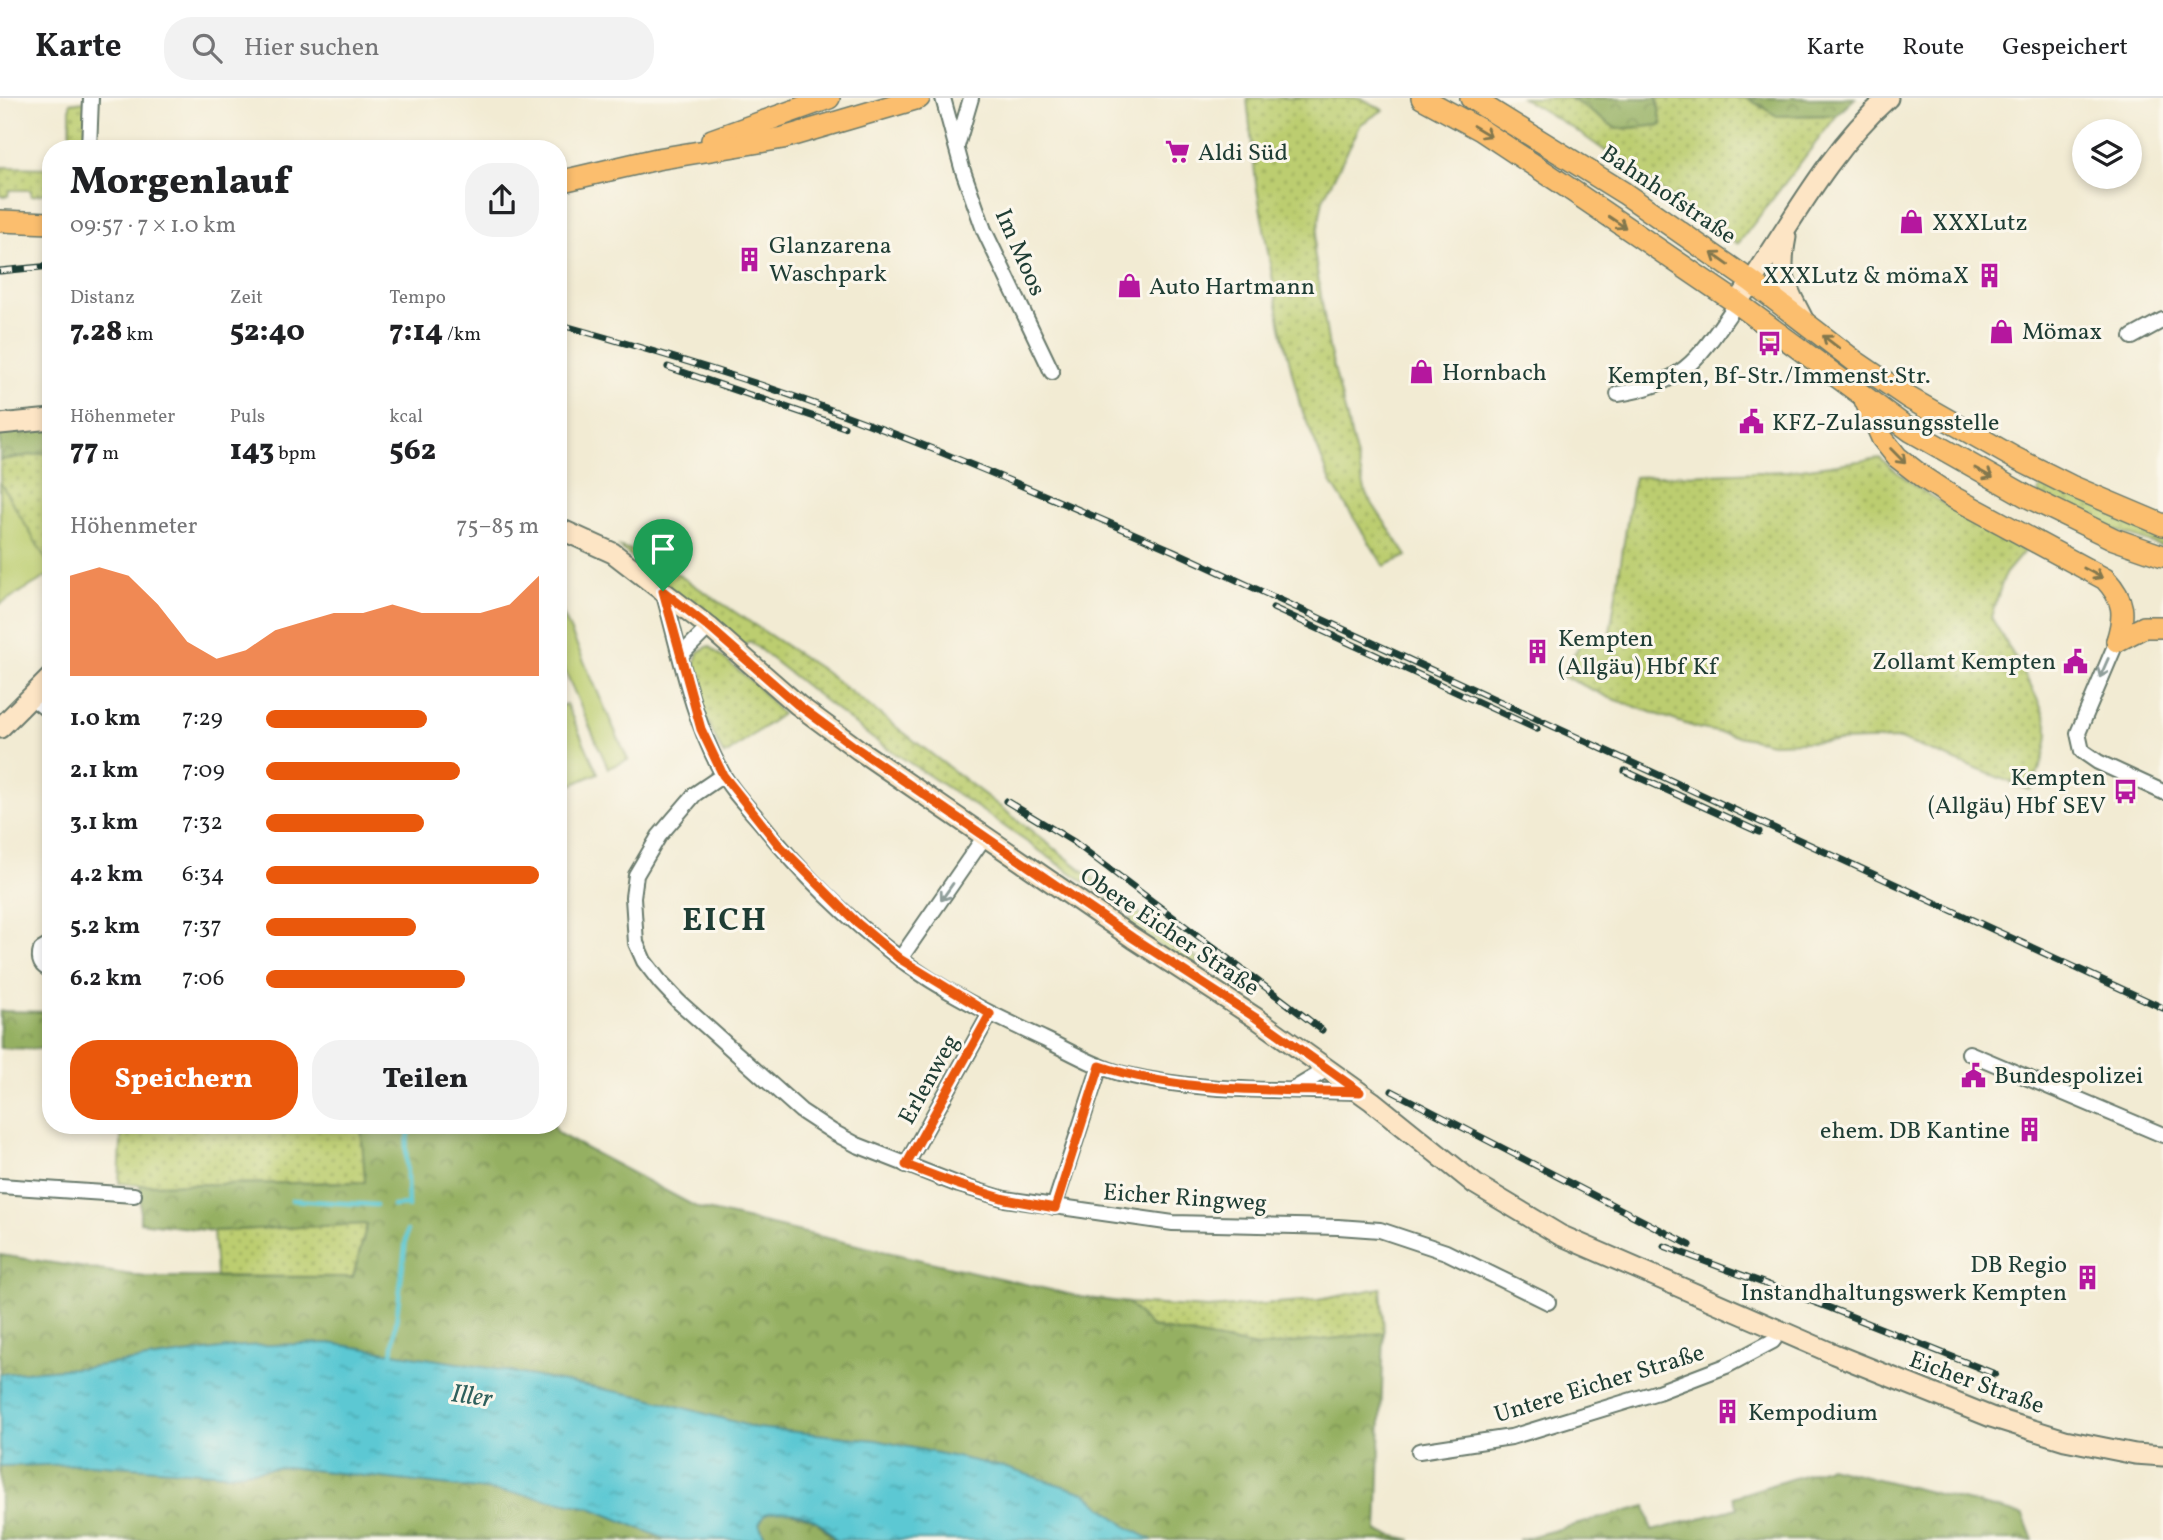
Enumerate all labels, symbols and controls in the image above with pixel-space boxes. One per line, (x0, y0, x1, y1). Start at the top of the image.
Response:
search box (164, 17, 654, 80)
text: Karte (35, 25, 122, 71)
icon: search (188, 29, 226, 67)
text: Hier suchen (244, 30, 380, 66)
text: Karte (1807, 31, 1864, 65)
text: Route (1902, 31, 1964, 65)
text: Gespeichert (2002, 31, 2128, 65)
map controls (2072, 119, 2142, 189)
button: layers (2072, 119, 2142, 189)
one-way arrow (1471, 124, 1491, 138)
place label: Aldi Süd (1198, 137, 1288, 171)
supermarket icon: Aldi Süd (1164, 138, 1192, 166)
street label: Bahnhofstraße (1593, 138, 1743, 254)
text: Morgenlauf (70, 157, 290, 210)
button: share (465, 163, 539, 237)
street label: Im Moos (985, 204, 1053, 302)
place label: XXXLutz (1932, 207, 2027, 241)
shop icon: XXXLutz (1898, 208, 1926, 236)
text: 09:57 · 7 × 1.0 km (70, 210, 236, 242)
one-way arrow (1607, 215, 1626, 229)
place label: Glanzarena Waschpark (769, 230, 892, 292)
building icon: Glanzarena Waschpark (735, 245, 763, 273)
one-way arrow (1711, 252, 1730, 266)
place label: XXXLutz & mömaX (1763, 260, 1969, 294)
building icon: XXXLutz & mömaX (1975, 261, 2003, 289)
place label: Auto Hartmann (1149, 271, 1315, 305)
shop icon: Auto Hartmann (1115, 272, 1143, 300)
text: Distanz (70, 285, 135, 311)
text: Zeit (230, 285, 263, 311)
text: Tempo (389, 285, 446, 311)
text: 7.28 (70, 311, 123, 353)
text: 52:40 (230, 311, 305, 353)
text: 7:14 (389, 311, 443, 353)
place label: Mömax (2022, 316, 2102, 350)
shop icon: Mömax (1988, 317, 2016, 345)
text: km (123, 322, 154, 348)
text: /km (443, 322, 481, 348)
bus stop icon: Kempten, Bf-Str./Immenst.Str. (1755, 330, 1783, 358)
one-way arrow (1822, 334, 1840, 350)
place label: Hornbach (1442, 357, 1547, 391)
shop icon: Hornbach (1408, 358, 1436, 386)
place label: Kempten, Bf-Str./Immenst.Str. (1607, 360, 1931, 394)
text: Höhenmeter (70, 404, 175, 430)
text: Puls (230, 404, 265, 430)
text: kcal (389, 404, 423, 430)
place label: KFZ-Zulassungsstelle (1772, 407, 1999, 441)
public building icon: KFZ-Zulassungsstelle (1738, 408, 1766, 436)
text: 77 (70, 430, 99, 472)
text: 143 (230, 430, 274, 472)
text: 562 (389, 430, 436, 472)
text: m (99, 441, 119, 467)
text: bpm (274, 441, 316, 467)
one-way arrow (1890, 448, 1907, 465)
one-way arrow (1974, 466, 1994, 480)
text: Höhenmeter (70, 511, 197, 543)
text: 75–85 m (456, 511, 539, 543)
pin (633, 519, 693, 591)
icon: arrive (644, 530, 682, 568)
one-way arrow (2082, 566, 2103, 580)
place label: Kempten (Allgäu) Hbf Kf (1558, 623, 1720, 685)
building icon: Kempten (Allgäu) Hbf Kf (1524, 638, 1552, 666)
place label: Zollamt Kempten (1872, 646, 2056, 680)
public building icon: Zollamt Kempten (2062, 647, 2090, 675)
one-way arrow (2097, 657, 2110, 678)
text: 1.0 km (70, 703, 141, 735)
text: 7:29 (182, 703, 223, 735)
text: 2.1 km (70, 755, 139, 787)
text: 7:09 (182, 755, 225, 787)
place label: Kempten (Allgäu) Hbf SEV (1928, 762, 2106, 824)
bus stop icon: Kempten (Allgäu) Hbf SEV (2112, 777, 2140, 805)
text: 3.1 km (70, 807, 138, 839)
text: 7:32 (182, 807, 223, 839)
text: 4.2 km (70, 859, 143, 891)
text: 6:34 (182, 859, 225, 891)
street label: Obere Eicher Straße (1072, 860, 1265, 1005)
one-way arrow (939, 882, 954, 901)
district label: EICH (682, 900, 768, 944)
text: 5.2 km (70, 911, 140, 943)
text: 7:37 (182, 911, 222, 943)
text: 6.2 km (70, 963, 142, 995)
text: 7:06 (182, 963, 224, 995)
street label: Erlenweg (891, 1029, 968, 1131)
button: Speichern (70, 1040, 298, 1120)
button: Teilen (312, 1040, 539, 1120)
place label: Bundespolizei (1994, 1060, 2143, 1094)
public building icon: Bundespolizei (1960, 1061, 1988, 1089)
place label: ehem. DB Kantine (1820, 1115, 2010, 1149)
building icon: ehem. DB Kantine (2016, 1116, 2044, 1144)
street label: Eicher Ringweg (1102, 1176, 1268, 1222)
place label: DB Regio Instandhaltungswerk Kempten (1741, 1249, 2067, 1311)
building icon: DB Regio Instandhaltungswerk Kempten (2073, 1264, 2101, 1292)
street label: Untere Eicher Straße (1490, 1337, 1709, 1433)
street label: Eicher Straße (1904, 1344, 2049, 1424)
water label: Iller (449, 1376, 495, 1418)
place label: Kempodium (1748, 1397, 1878, 1431)
building icon: Kempodium (1714, 1398, 1742, 1426)

